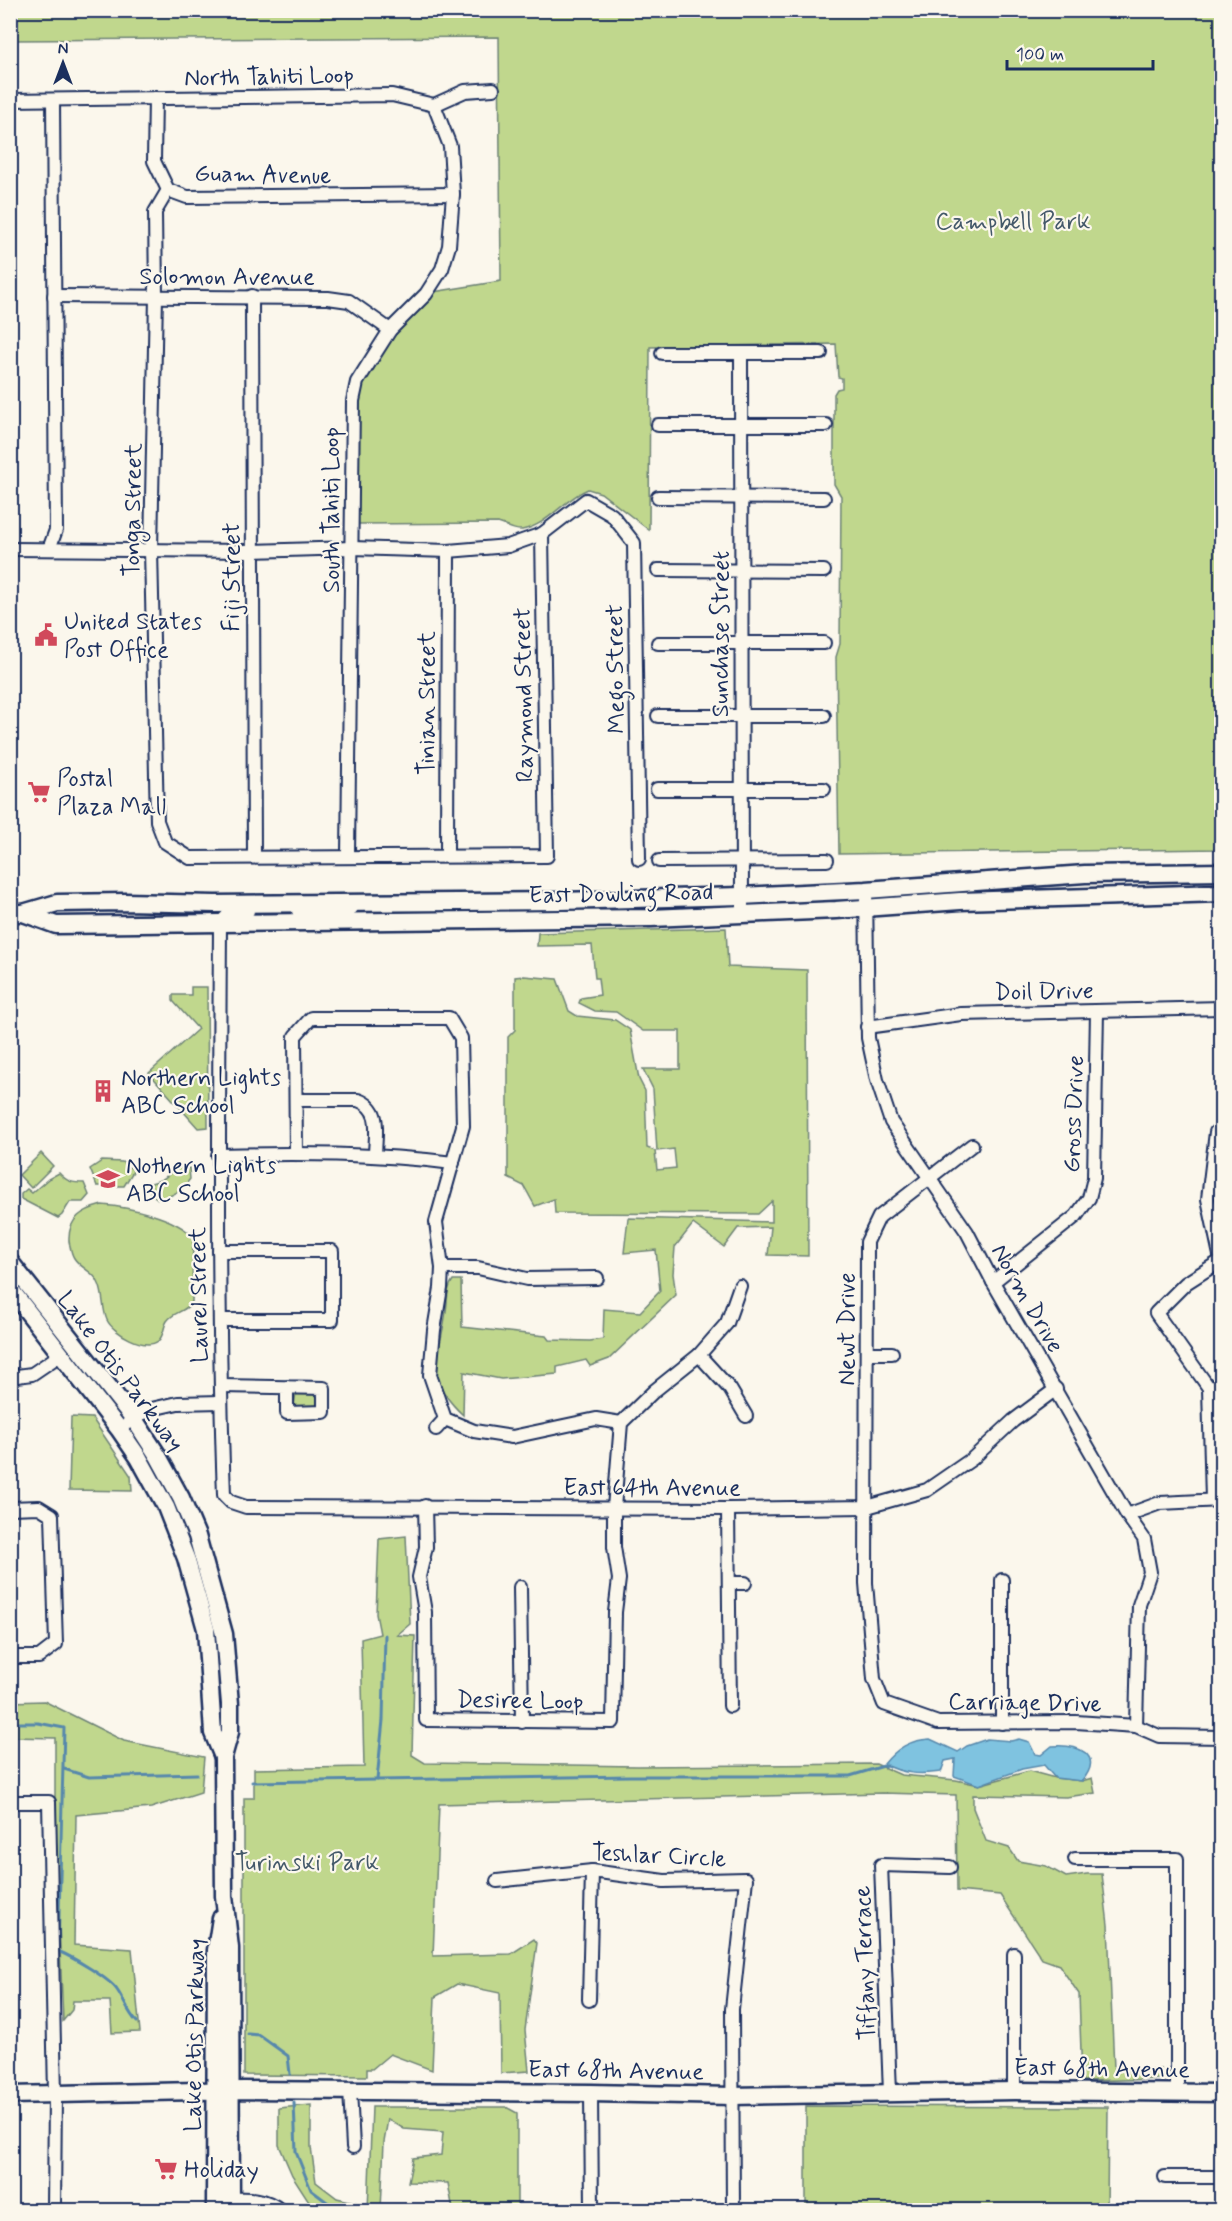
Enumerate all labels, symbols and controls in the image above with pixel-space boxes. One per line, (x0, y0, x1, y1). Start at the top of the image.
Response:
north arrow (33, 33, 93, 93)
scale bar (1007, 33, 1152, 71)
text: N (58, 39, 68, 60)
text: 100 m (1016, 43, 1064, 67)
street label: North Tahiti Loop (184, 61, 354, 94)
street label: Guam Avenue (194, 159, 332, 192)
park label: Campbell Park (935, 207, 1091, 238)
street label: Solomon Avenue (139, 262, 315, 293)
street label: South Tahiti Loop (317, 427, 348, 593)
street label: Tonga Street (117, 443, 152, 577)
street label: Fiji Street (217, 522, 248, 632)
street label: Sunchase Street (706, 551, 737, 717)
street label: Mego Street (600, 604, 636, 734)
place label: United States Post Office (64, 607, 202, 666)
street label: Raymond Street (507, 607, 542, 783)
public building icon: United States Post Office (33, 622, 59, 648)
street label: Tinian Street (412, 631, 443, 775)
place label: Postal Plaza Mall (57, 764, 166, 823)
supermarket icon: Postal Plaza Mall (26, 779, 52, 805)
street label: East Dowling Road (528, 877, 714, 915)
street label: Doil Drive (994, 976, 1094, 1009)
street label: Gross Drive (1057, 1055, 1092, 1173)
place label: Northern Lights ABC School (121, 1063, 282, 1122)
building icon: Northern Lights ABC School (90, 1078, 116, 1104)
place label: Nothern Lights ABC School (126, 1151, 277, 1210)
school or university icon: Nothern Lights ABC School (95, 1166, 121, 1192)
street label: Laurel Street (183, 1227, 216, 1363)
street label: Norm Drive (983, 1239, 1070, 1359)
street label: Newt Drive (832, 1272, 863, 1386)
street label: Lake Otis Parkway (49, 1285, 190, 1458)
street label: East 64th Avenue (563, 1473, 741, 1504)
street label: Desiree Loop (456, 1685, 584, 1718)
street label: Carriage Drive (948, 1687, 1102, 1720)
street label: Teshlar Circle (591, 1837, 727, 1876)
park label: Turinski Park (235, 1848, 379, 1879)
street label: Tiffany Terrace (847, 1885, 884, 2041)
street label: Lake Otis Parkway (178, 1938, 213, 2132)
street label: East 68th Avenue (1014, 2052, 1190, 2087)
street label: East 68th Avenue (528, 2054, 704, 2089)
place label: Holiday (184, 2155, 259, 2186)
supermarket icon: Holiday (153, 2156, 179, 2182)

